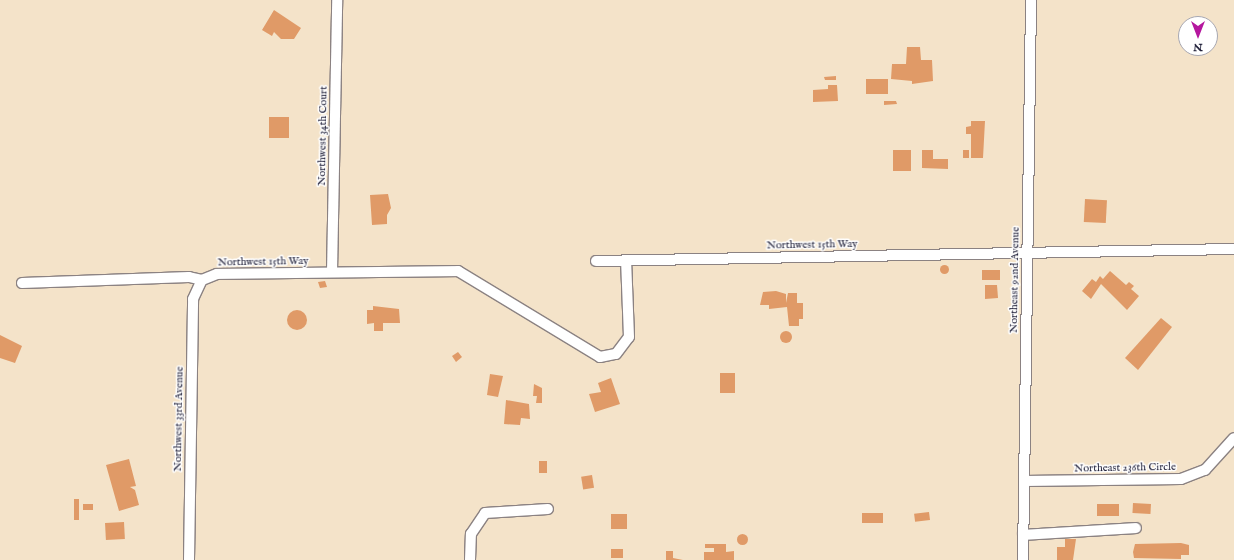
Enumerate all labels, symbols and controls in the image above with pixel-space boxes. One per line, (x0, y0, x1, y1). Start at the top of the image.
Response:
north arrow (1178, 16, 1218, 56)
text: N (1193, 40, 1203, 54)
street label: Northwest 34th Court (316, 86, 330, 186)
street label: Northeast 92nd Avenue (1007, 227, 1023, 333)
street label: Northwest 15th Way (766, 238, 858, 252)
street label: Northwest 15th Way (217, 255, 309, 269)
street label: Northwest 33rd Avenue (171, 366, 187, 472)
street label: Northeast 236th Circle (1074, 461, 1176, 475)

